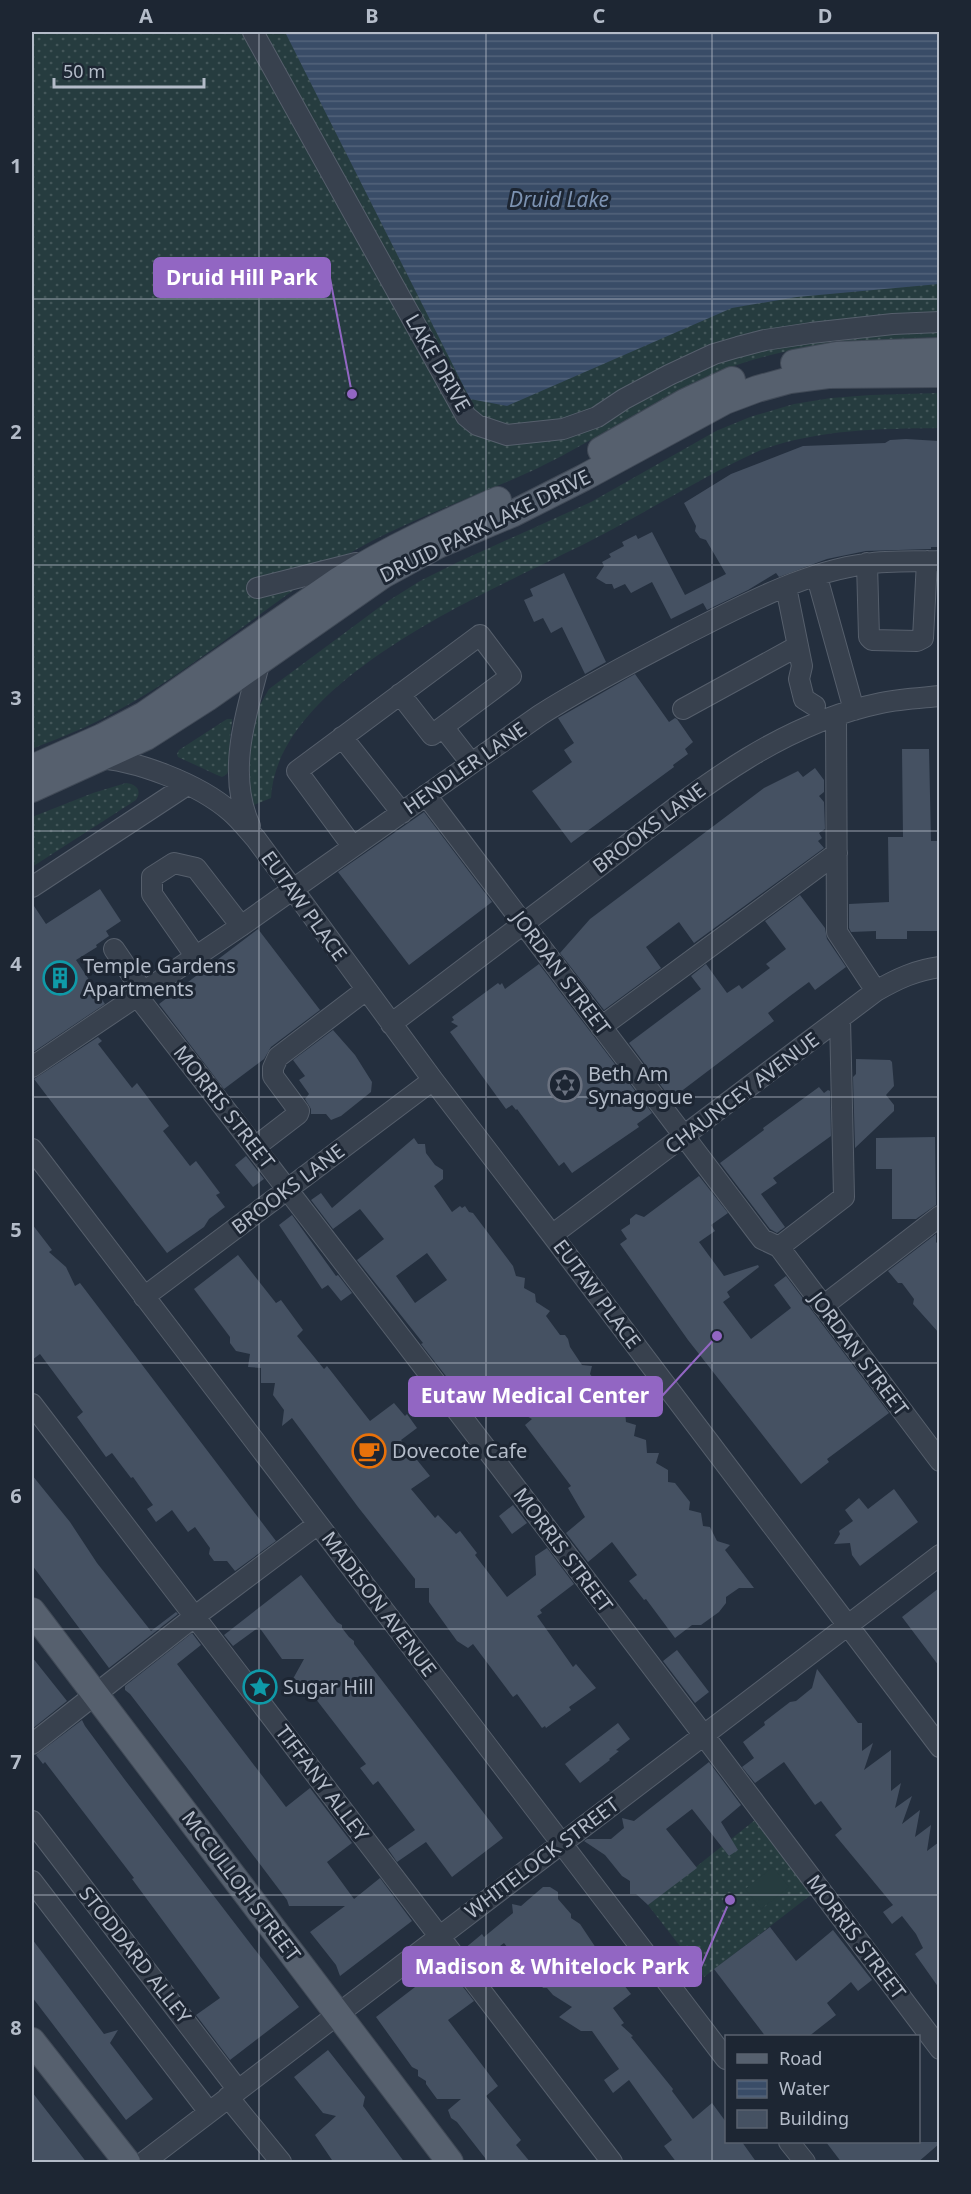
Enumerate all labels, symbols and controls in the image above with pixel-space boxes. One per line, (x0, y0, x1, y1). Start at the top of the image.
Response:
text: A (139, 2, 153, 29)
text: B (365, 2, 379, 29)
text: C (593, 2, 606, 29)
text: D (818, 2, 832, 29)
scale bar (54, 51, 204, 89)
text: 50 m (63, 59, 105, 83)
text: 1 (10, 152, 22, 179)
water label: Druid Lake (509, 185, 609, 213)
callout: Druid Hill Park (154, 258, 330, 297)
text: Druid Hill Park (166, 263, 319, 291)
street label: LAKE DRIVE (400, 309, 477, 417)
text: 2 (10, 418, 22, 445)
street label: DRUID PARK LAKE DRIVE (375, 463, 595, 588)
text: 3 (10, 684, 22, 711)
street label: HENDLER LANE (398, 715, 532, 820)
street label: BROOKS LANE (587, 776, 711, 879)
street label: EUTAW PLACE (255, 845, 354, 966)
street label: JORDAN STREET (505, 904, 617, 1040)
text: 4 (10, 950, 22, 977)
place label: Temple Gardens Apartments (83, 952, 236, 1002)
building icon: Temple Gardens Apartments (42, 960, 78, 996)
street label: CHAUNCEY AVENUE (659, 1026, 824, 1159)
street label: MORRIS STREET (168, 1039, 281, 1174)
place label: Beth Am Synagogue (588, 1060, 693, 1110)
synagogue icon: Beth Am Synagogue (547, 1067, 583, 1103)
street label: BROOKS LANE (226, 1137, 350, 1240)
text: 5 (10, 1216, 22, 1243)
street label: EUTAW PLACE (548, 1234, 647, 1354)
street label: JORDAN STREET (803, 1285, 915, 1421)
callout: Eutaw Medical Center (409, 1377, 662, 1416)
text: Eutaw Medical Center (421, 1381, 650, 1409)
cafe icon: Dovecote Cafe (351, 1433, 387, 1469)
place label: Dovecote Cafe (392, 1437, 527, 1464)
text: 6 (10, 1482, 22, 1509)
street label: MORRIS STREET (508, 1482, 619, 1618)
street label: MADISON AVENUE (316, 1526, 443, 1682)
place icon: Sugar Hill (242, 1669, 278, 1705)
place label: Sugar Hill (283, 1673, 374, 1700)
street label: TIFFANY ALLEY (270, 1719, 375, 1847)
text: 7 (10, 1748, 22, 1775)
street label: WHITELOCK STREET (459, 1791, 624, 1924)
street label: MCCULLOH STREET (176, 1805, 307, 1966)
street label: MORRIS STREET (801, 1869, 912, 2005)
street label: STODDARD ALLEY (73, 1880, 198, 2029)
callout: Madison & Whitelock Park (403, 1947, 701, 1986)
text: Madison & Whitelock Park (415, 1952, 690, 1980)
text: 8 (10, 2014, 22, 2041)
legend (725, 2035, 920, 2143)
text: Road (779, 2046, 822, 2070)
text: Water (779, 2076, 830, 2100)
text: Building (779, 2106, 849, 2130)

